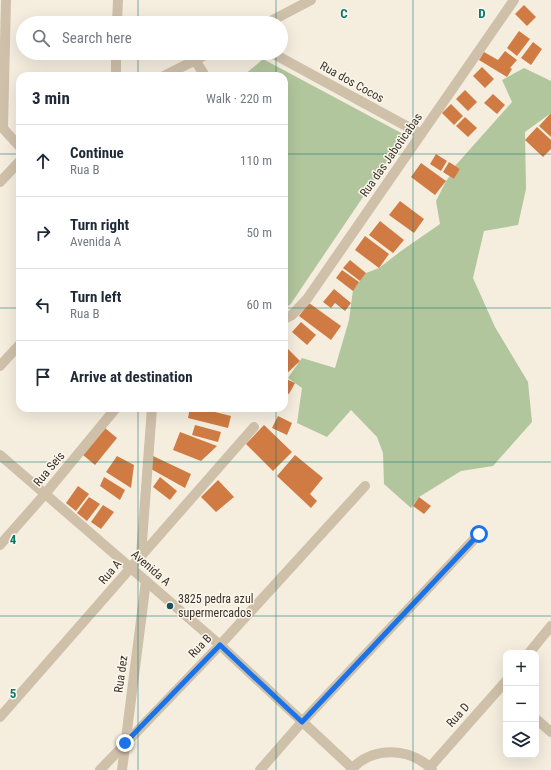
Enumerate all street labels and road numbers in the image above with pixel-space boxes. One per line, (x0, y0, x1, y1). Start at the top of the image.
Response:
street label: Rua dos Cocos (318, 59, 386, 105)
street label: Rua das Jaboticabas (357, 111, 425, 199)
street label: Rua Seis (31, 449, 67, 489)
street label: Avenida A (129, 547, 173, 589)
street label: Rua A (96, 557, 124, 587)
street label: Rua B (186, 631, 214, 661)
street label: Rua dez (111, 654, 131, 694)
street label: Rua D (444, 700, 473, 730)

